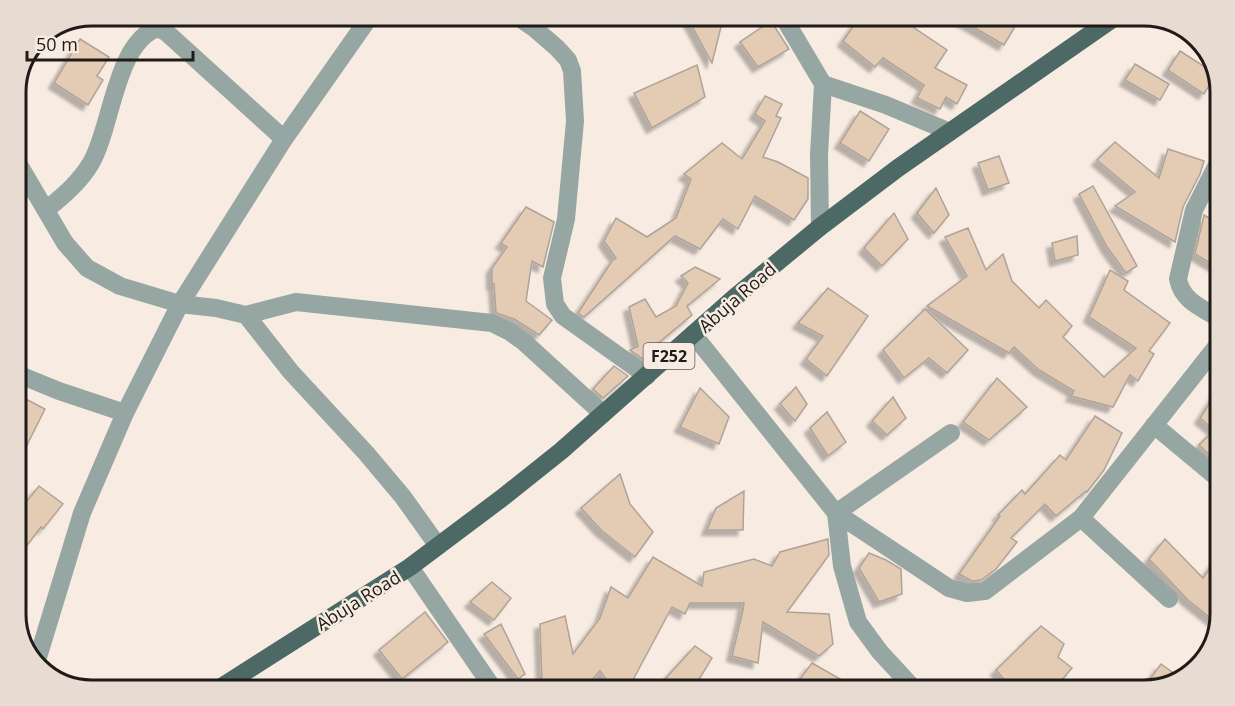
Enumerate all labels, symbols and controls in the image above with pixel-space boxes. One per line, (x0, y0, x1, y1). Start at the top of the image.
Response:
scale bar (27, 24, 194, 62)
text: 50 m (36, 32, 78, 56)
street label: Abuja Road (693, 257, 781, 337)
road number: F252 (644, 343, 694, 369)
street label: Abuja Road (311, 564, 405, 636)

